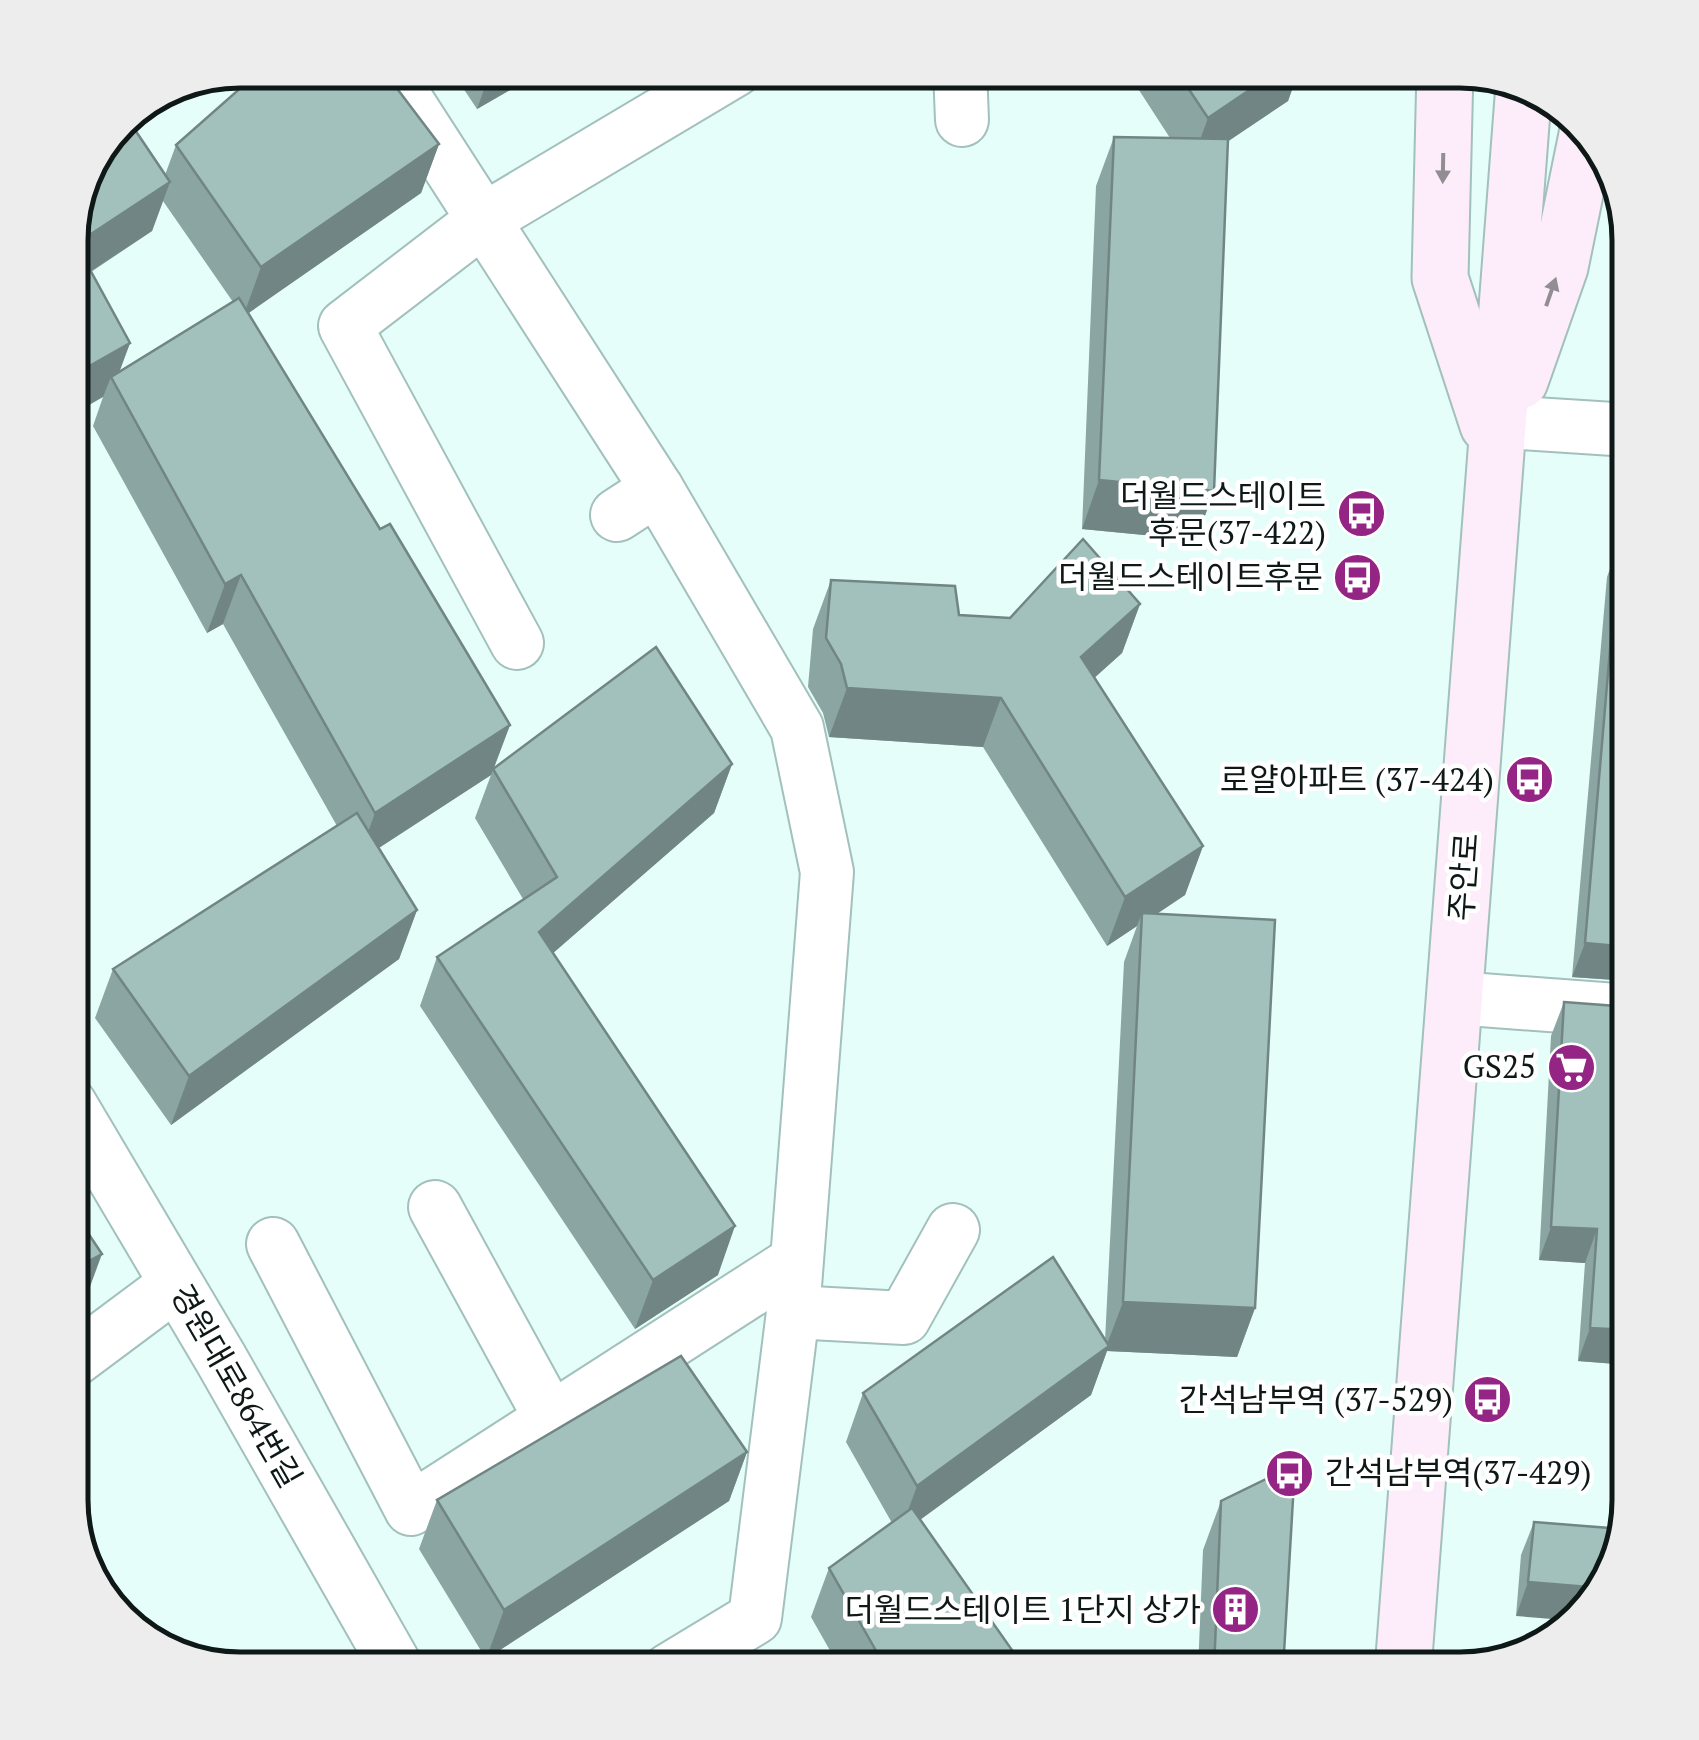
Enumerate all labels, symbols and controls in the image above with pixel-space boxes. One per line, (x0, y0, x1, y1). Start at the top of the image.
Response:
one-way arrow (1434, 152, 1450, 184)
one-way arrow (1544, 276, 1559, 306)
place label: 더월드스테이트 후문(37-422) (1120, 474, 1326, 553)
bus stop icon: 더월드스테이트 후문(37-422) (1335, 488, 1387, 540)
bus stop icon: 더월드스테이트후문 (1332, 551, 1384, 603)
place label: 더월드스테이트후문 (1058, 555, 1323, 597)
bus stop icon: 로얄아파트 (37-424) (1503, 754, 1555, 806)
place label: 로얄아파트 (37-424) (1220, 758, 1494, 800)
street label: 주안로 (1439, 831, 1487, 922)
supermarket icon: GS25 (1545, 1041, 1597, 1093)
place label: GS25 (1463, 1045, 1536, 1087)
street label: 경원대로864번길 (162, 1276, 312, 1495)
bus stop icon: 간석남부역 (37-529) (1462, 1374, 1514, 1426)
place label: 간석남부역 (37-529) (1179, 1378, 1453, 1420)
bus stop icon: 간석남부역(37-429) (1264, 1447, 1316, 1499)
place label: 간석남부역(37-429) (1325, 1451, 1591, 1493)
building icon: 더월드스테이트 1단지 상가 (1210, 1584, 1262, 1636)
place label: 더월드스테이트 1단지 상가 (845, 1588, 1201, 1630)

